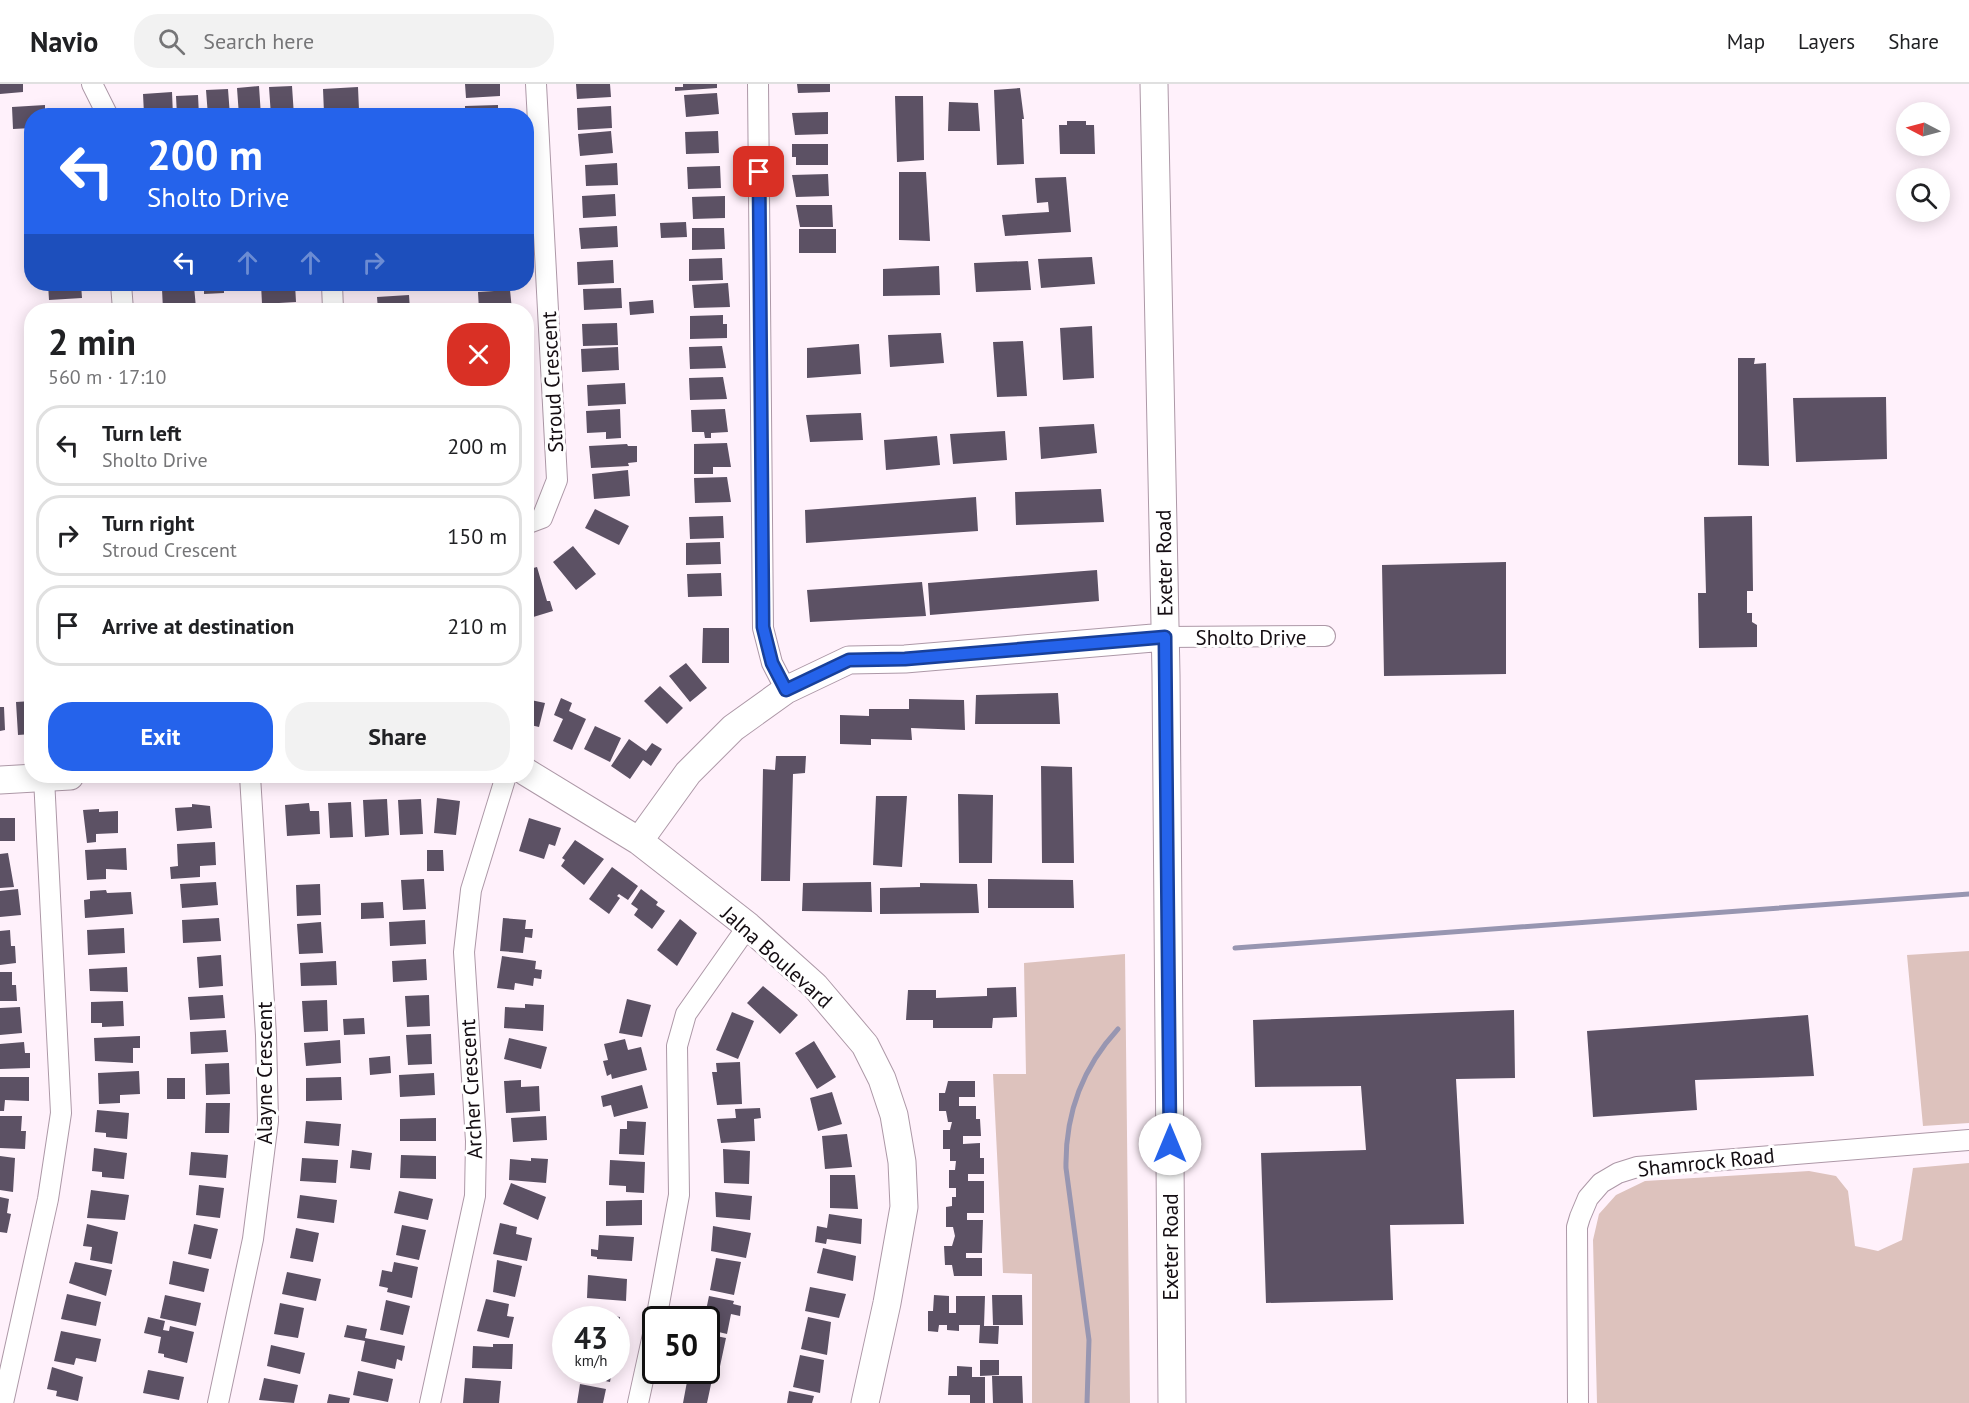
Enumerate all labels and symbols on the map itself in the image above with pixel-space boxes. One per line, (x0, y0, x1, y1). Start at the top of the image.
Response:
north arrow (1896, 102, 1950, 156)
pin (733, 146, 784, 197)
street label: Stroud Crescent (535, 311, 569, 453)
street label: Exeter Road (1150, 509, 1178, 617)
street label: Sholto Drive (1196, 624, 1306, 651)
street label: Jalna Boulevard (715, 899, 838, 1014)
street label: Alayne Crescent (251, 1002, 278, 1144)
street label: Archer Crescent (454, 1018, 488, 1160)
position arrow (1138, 1112, 1202, 1176)
street label: Shamrock Road (1636, 1141, 1776, 1183)
street label: Exeter Road (1157, 1194, 1184, 1301)
speed limit sign: 50 (642, 1306, 720, 1384)

